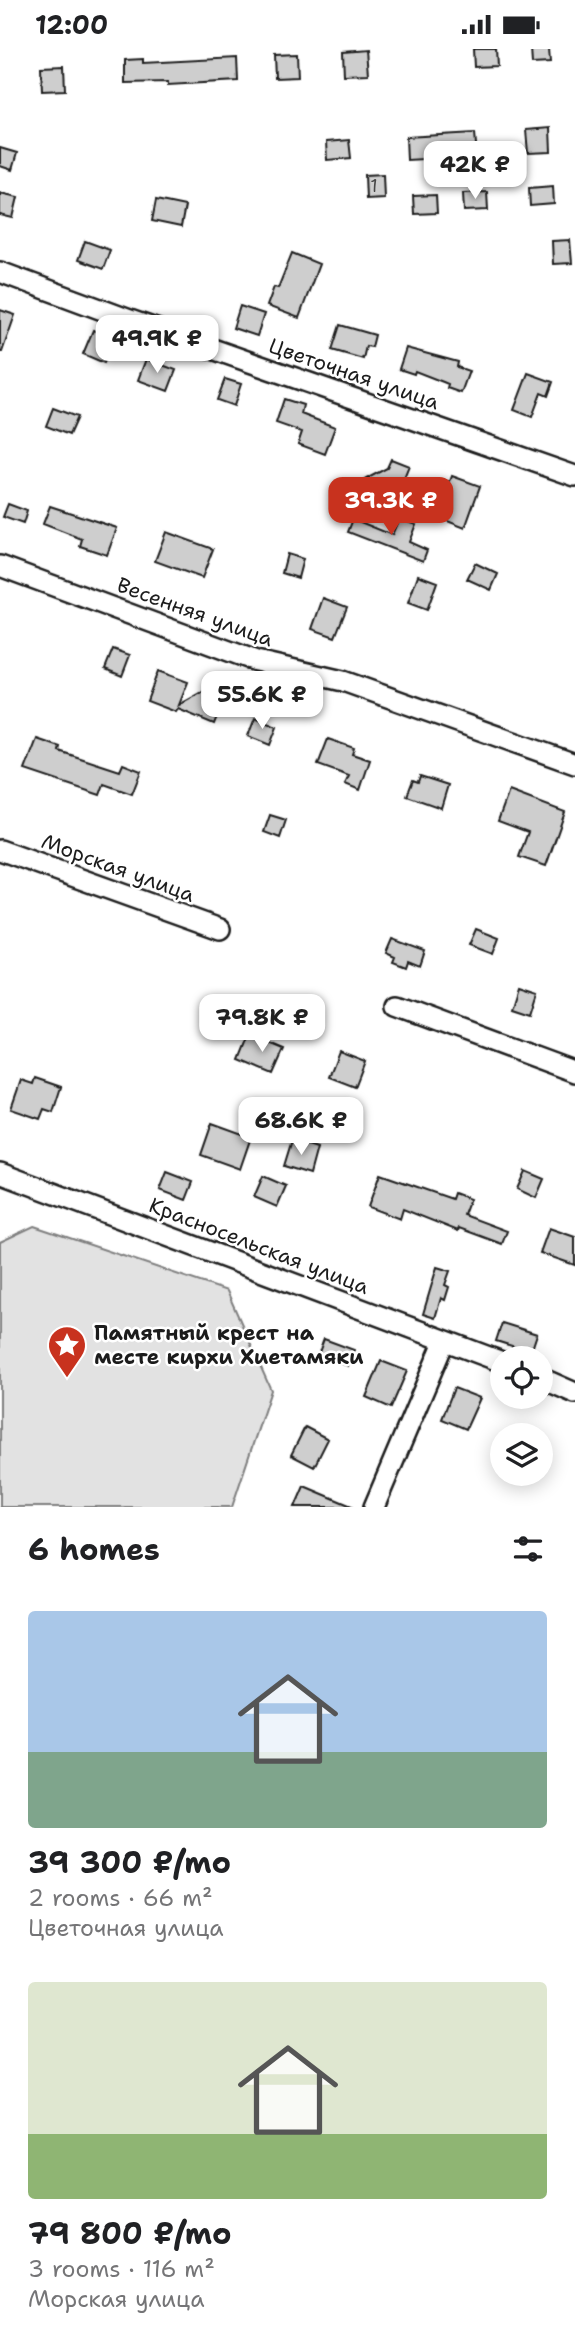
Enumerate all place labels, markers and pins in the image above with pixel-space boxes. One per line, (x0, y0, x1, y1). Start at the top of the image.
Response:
pin: 42K ₽ (426, 141, 524, 201)
pin: 49.9K ₽ (92, 315, 222, 375)
pin: 39.3K ₽ (326, 477, 456, 537)
pin: 55.6K ₽ (197, 671, 327, 731)
pin: 79.8K ₽ (197, 995, 327, 1054)
pin: 68.6K ₽ (236, 1097, 366, 1157)
place label: Памятный крест на месте кирхи Хиетамяки (94, 1319, 364, 1371)
place icon: Памятный крест на месте кирхи Хиетамяки (46, 1324, 88, 1379)

